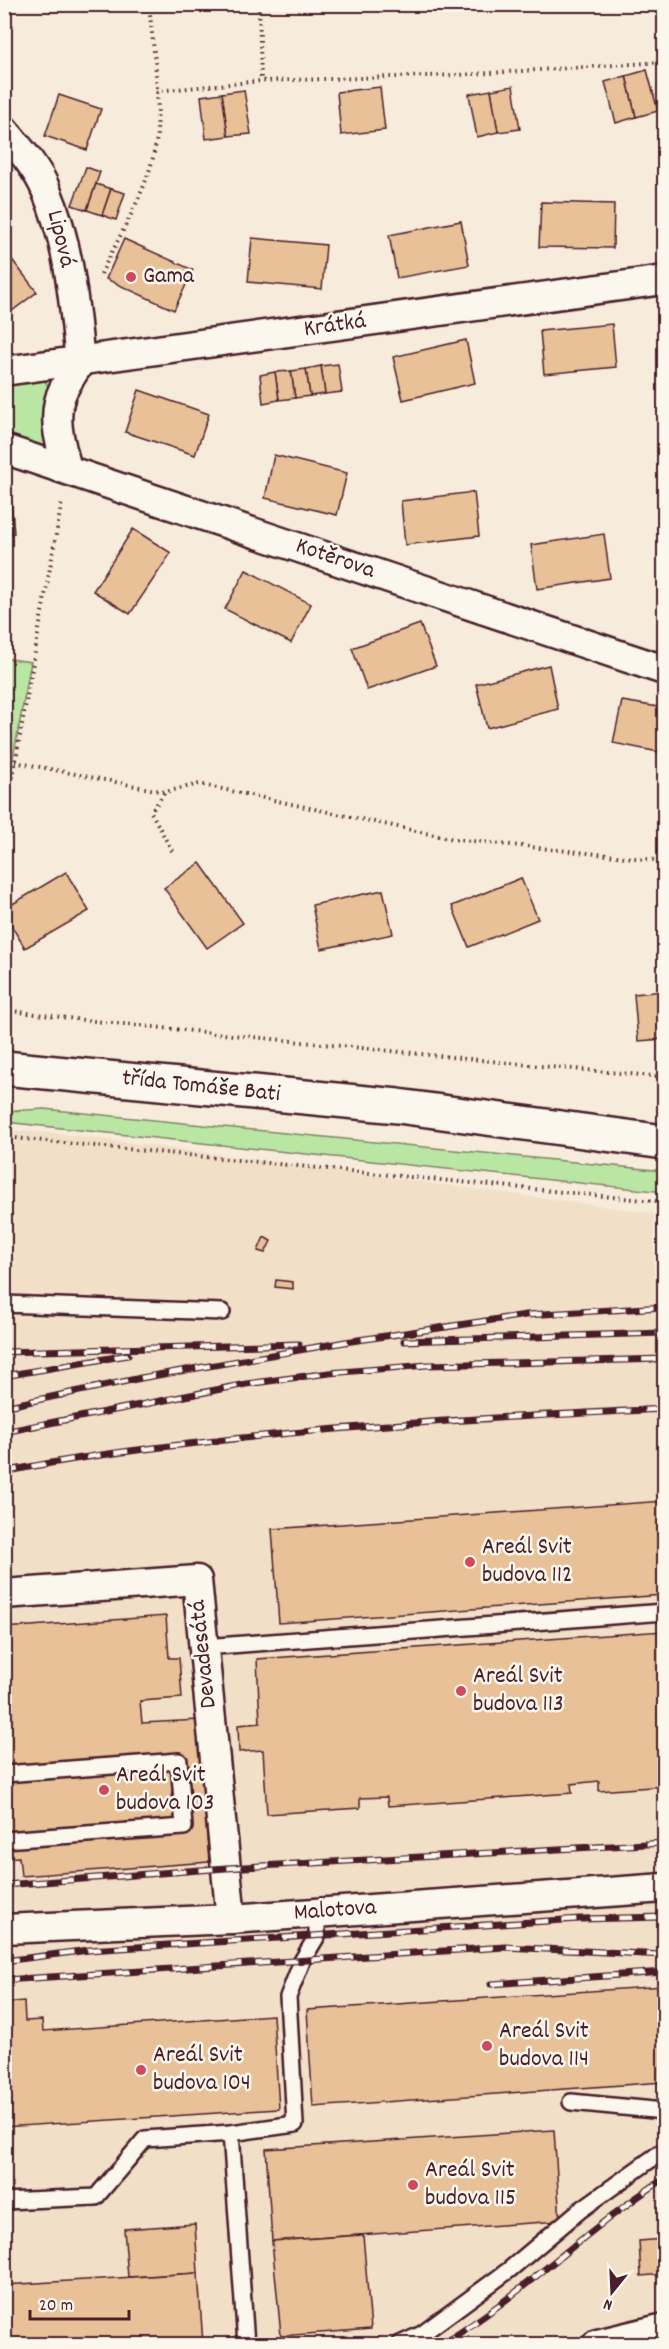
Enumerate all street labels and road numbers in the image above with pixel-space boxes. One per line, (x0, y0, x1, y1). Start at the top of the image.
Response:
street label: Lipová (36, 207, 84, 271)
street label: Krátká (302, 305, 368, 347)
street label: Kotěrova (291, 530, 380, 589)
street label: třída Tomáše Bati (120, 1062, 282, 1112)
street label: Devadesátá (181, 1598, 227, 1710)
street label: Malotova (293, 1891, 378, 1931)

